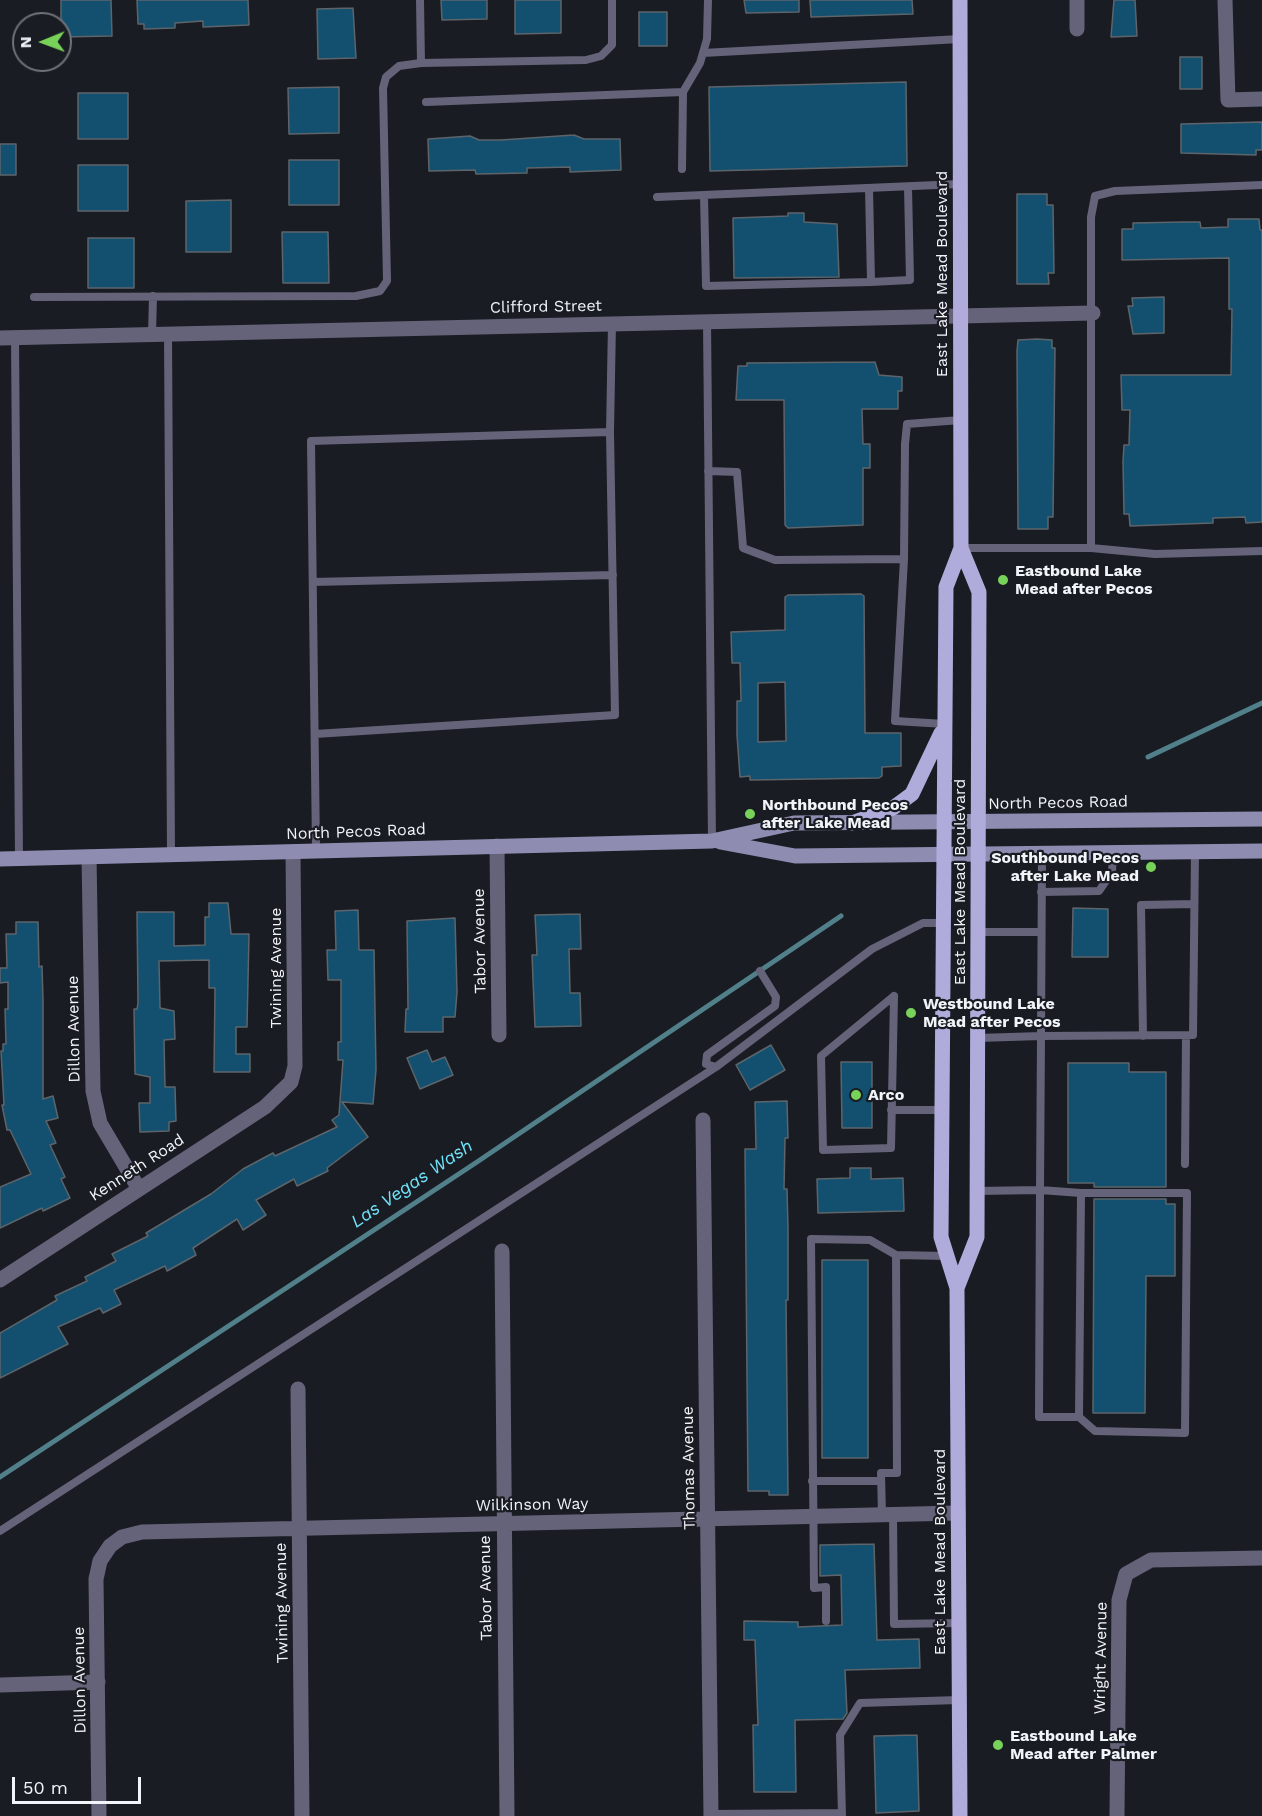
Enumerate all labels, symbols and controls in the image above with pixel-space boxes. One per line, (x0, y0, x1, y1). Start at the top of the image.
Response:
north arrow (12, 12, 72, 72)
text: N (16, 36, 35, 48)
street label: East Lake Mead Boulevard (932, 171, 952, 377)
street label: Clifford Street (490, 296, 602, 318)
place label: Eastbound Lake Mead after Pecos (1015, 561, 1152, 599)
marker: Eastbound Lake Mead after Pecos (996, 573, 1010, 587)
street label: East Lake Mead Boulevard (950, 779, 970, 985)
street label: North Pecos Road (988, 792, 1128, 814)
place label: Northbound Pecos after Lake Mead (762, 795, 908, 833)
marker: Northbound Pecos after Lake Mead (743, 807, 757, 821)
street label: North Pecos Road (286, 820, 426, 844)
place label: Southbound Pecos after Lake Mead (991, 848, 1139, 886)
marker: Southbound Pecos after Lake Mead (1144, 860, 1158, 874)
street label: Tabor Avenue (469, 888, 491, 994)
street label: Twining Avenue (266, 908, 286, 1028)
street label: Dillon Avenue (63, 975, 85, 1083)
place label: Westbound Lake Mead after Pecos (923, 994, 1060, 1032)
marker: Westbound Lake Mead after Pecos (904, 1006, 918, 1020)
place label: Arco (868, 1085, 904, 1105)
marker: Arco (849, 1088, 863, 1102)
street label: Kenneth Road (86, 1130, 188, 1206)
water label: Las Vegas Wash (347, 1135, 477, 1233)
street label: Thomas Avenue (678, 1406, 700, 1530)
street label: East Lake Mead Boulevard (930, 1449, 950, 1655)
street label: Wilkinson Way (475, 1494, 589, 1516)
street label: Tabor Avenue (475, 1535, 497, 1641)
street label: Twining Avenue (271, 1542, 293, 1664)
street label: Wright Avenue (1090, 1601, 1112, 1715)
street label: Dillon Avenue (69, 1626, 91, 1734)
place label: Eastbound Lake Mead after Palmer (1010, 1726, 1157, 1764)
marker: Eastbound Lake Mead after Palmer (991, 1738, 1005, 1752)
scale bar (15, 1765, 144, 1803)
text: 50 m (23, 1777, 68, 1798)

